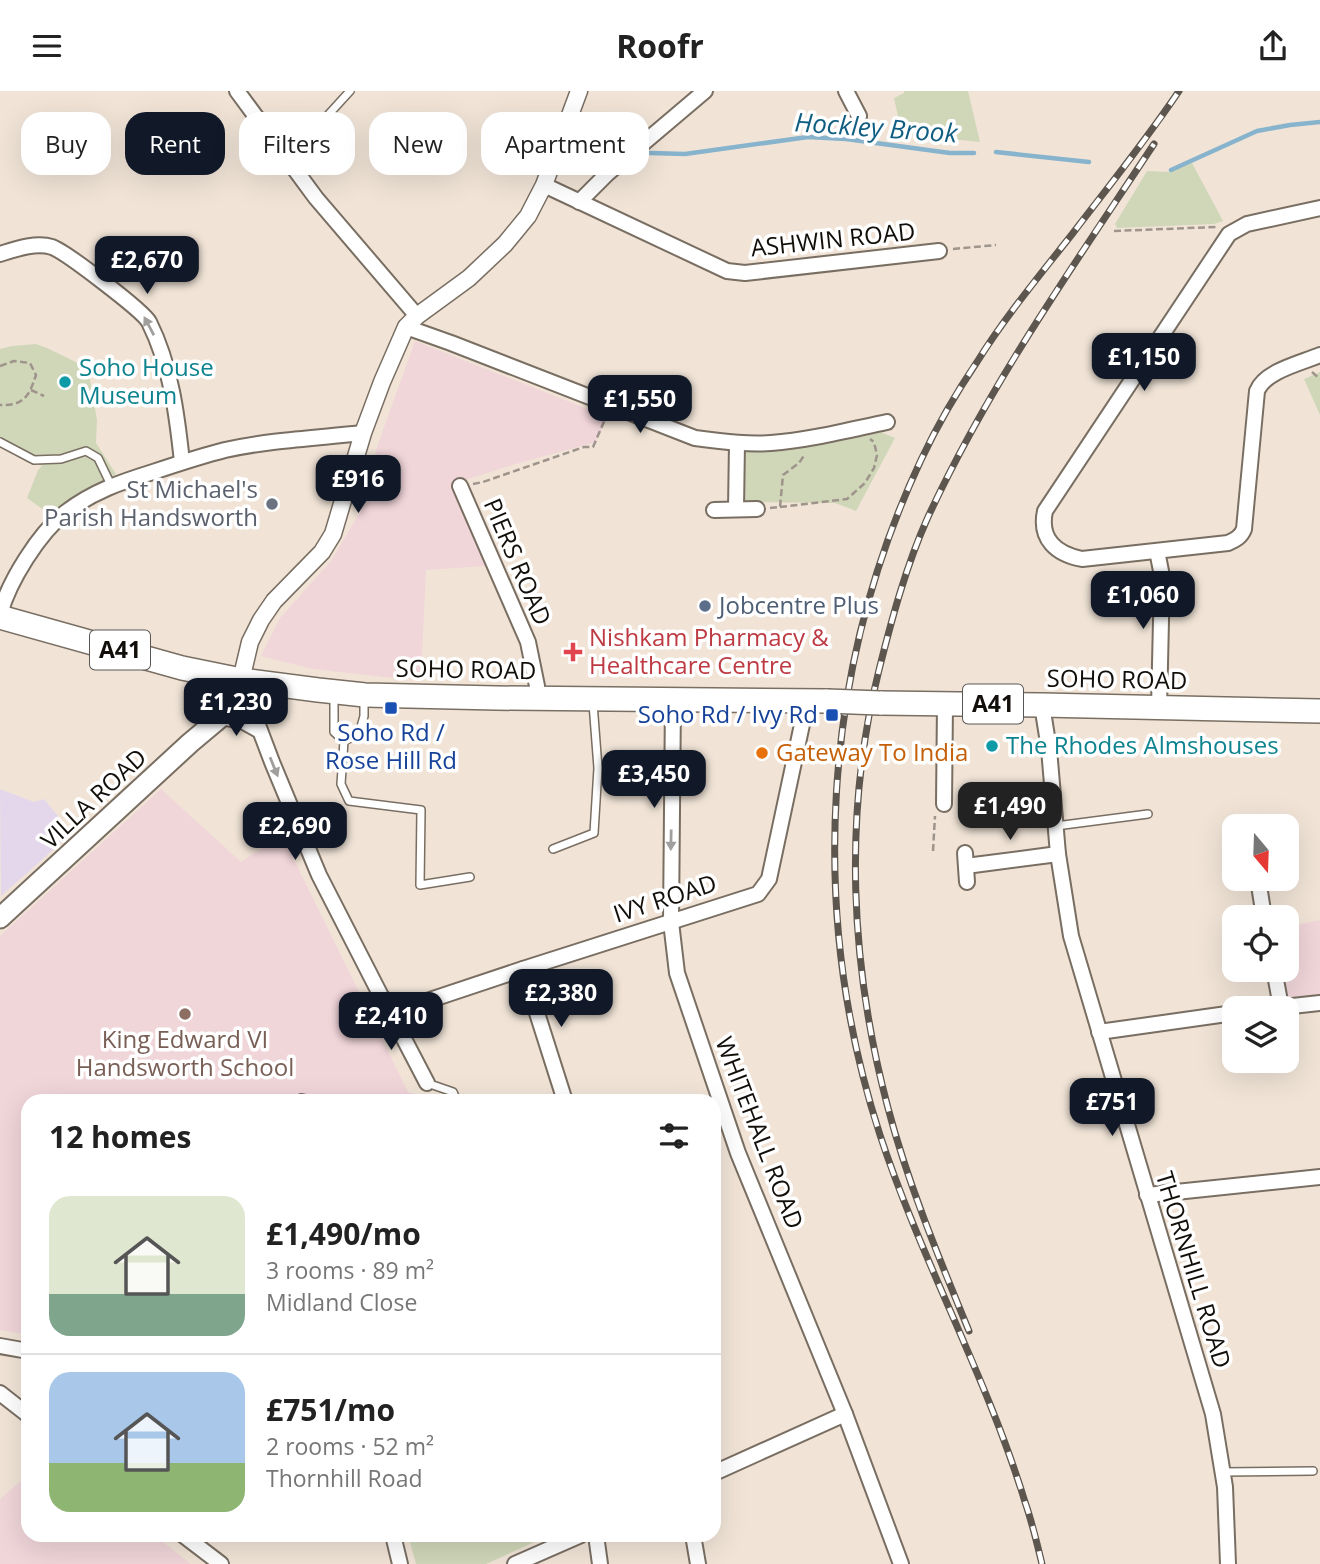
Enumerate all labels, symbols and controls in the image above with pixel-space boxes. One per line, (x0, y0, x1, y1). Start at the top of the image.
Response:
text: Roofr (616, 24, 704, 67)
icon: menu (28, 27, 66, 65)
icon: share (1254, 27, 1292, 65)
water label: Hockley Brook (794, 103, 960, 151)
chip: Buy (21, 112, 111, 175)
chip: Rent (125, 112, 225, 175)
chip: Filters (239, 112, 355, 175)
chip: New (369, 112, 467, 175)
chip: Apartment (481, 112, 649, 175)
street label: ASHWIN ROAD (749, 213, 917, 264)
pin: £2,670 (90, 237, 204, 296)
text: £2,670 (111, 243, 183, 275)
one-way arrow (143, 316, 155, 336)
pin: £1,150 (1087, 334, 1201, 393)
text: £1,150 (1108, 340, 1180, 372)
place label: Soho House Museum (79, 350, 214, 411)
marker: Soho House Museum (57, 374, 73, 390)
pin: £1,550 (583, 375, 697, 435)
text: £1,550 (604, 382, 676, 414)
pin: £916 (317, 455, 399, 515)
text: £916 (332, 462, 384, 494)
place label: St Michael's Parish Handsworth (44, 472, 258, 533)
street label: PIERS ROAD (477, 493, 560, 630)
marker: St Michael's Parish Handsworth (264, 496, 280, 512)
pin: £1,060 (1086, 571, 1200, 631)
text: £1,060 (1107, 578, 1179, 610)
place label: Jobcentre Plus (717, 588, 879, 621)
marker: Jobcentre Plus (697, 598, 713, 614)
place label: Nishkam Pharmacy & Healthcare Centre (589, 620, 829, 681)
road number: A41 (90, 631, 150, 670)
marker: Nishkam Pharmacy & Healthcare Centre (563, 642, 583, 662)
street label: SOHO ROAD (395, 651, 537, 686)
street label: SOHO ROAD (1046, 661, 1188, 696)
pin: £1,230 (179, 679, 293, 738)
text: £1,230 (200, 685, 272, 717)
road number: A41 (963, 685, 1023, 723)
place label: Soho Rd / Ivy Rd (638, 697, 818, 730)
marker: Soho Rd / Rose Hill Rd (383, 700, 399, 716)
marker: Soho Rd / Ivy Rd (824, 707, 840, 723)
place label: Soho Rd / Rose Hill Rd (325, 715, 457, 776)
place label: The Rhodes Almshouses (1006, 728, 1279, 761)
place label: Gateway To India (776, 735, 968, 768)
marker: The Rhodes Almshouses (984, 738, 1000, 754)
street label: VILLA ROAD (33, 740, 153, 856)
marker: Gateway To India (754, 745, 770, 761)
pin: £3,450 (597, 751, 711, 810)
one-way arrow (269, 756, 280, 777)
text: £3,450 (618, 757, 690, 789)
pin: £1,490 (953, 783, 1067, 842)
text: £1,490 (974, 789, 1046, 821)
pin: £2,690 (238, 803, 352, 862)
text: £2,690 (259, 809, 331, 841)
north arrow (1222, 814, 1298, 891)
map controls (1222, 814, 1299, 1073)
one-way arrow (665, 829, 677, 851)
street label: IVY ROAD (609, 865, 720, 930)
button: locate (1222, 905, 1299, 982)
pin: £2,380 (504, 969, 618, 1029)
text: £2,380 (525, 976, 597, 1008)
pin: £2,410 (334, 993, 448, 1052)
button: layers (1222, 996, 1299, 1073)
text: £2,410 (355, 999, 427, 1031)
marker: King Edward VI Handsworth School (177, 1006, 193, 1022)
place label: King Edward VI Handsworth School (76, 1022, 294, 1083)
street label: WHITEHALL ROAD (709, 1032, 812, 1233)
pin: £751 (1071, 1079, 1153, 1138)
text: £751 (1086, 1085, 1138, 1117)
text: 12 homes (49, 1116, 192, 1157)
icon: filters (655, 1117, 693, 1155)
street label: THORNHILL ROAD (1149, 1167, 1240, 1372)
text: £1,490/mo (266, 1213, 421, 1254)
icon: home (105, 1224, 189, 1308)
text: 3 rooms · 89 m² (266, 1254, 434, 1286)
text: Midland Close (266, 1286, 417, 1318)
text: £751/mo (266, 1389, 395, 1430)
icon: home (105, 1400, 189, 1484)
text: 2 rooms · 52 m² (266, 1430, 434, 1462)
text: Thornhill Road (266, 1462, 423, 1494)

